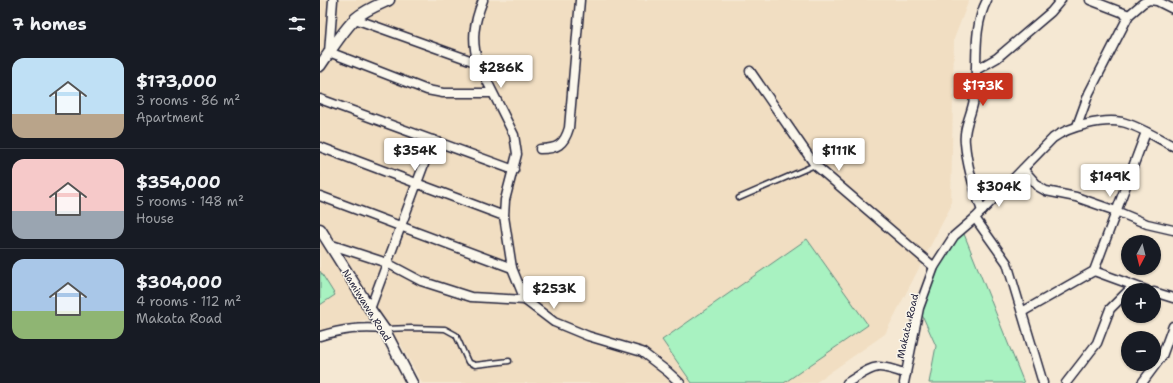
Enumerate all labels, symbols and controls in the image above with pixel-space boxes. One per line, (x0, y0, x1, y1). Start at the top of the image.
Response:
text: 7 homes (12, 13, 87, 35)
icon: filters (286, 13, 308, 35)
pin: $286K (473, 55, 529, 89)
text: $286K (479, 59, 523, 76)
text: $173,000 (136, 70, 217, 92)
pin: $173K (955, 73, 1011, 107)
icon: home (44, 74, 92, 122)
text: $173K (963, 77, 1003, 94)
text: 3 rooms · 86 m² (136, 92, 240, 109)
text: Apartment (136, 109, 204, 126)
pin: $354K (387, 138, 443, 172)
pin: $111K (811, 138, 867, 172)
text: $354K (393, 142, 437, 159)
text: $111K (822, 142, 856, 159)
pin: $149K (1082, 164, 1138, 198)
text: $149K (1090, 168, 1130, 185)
text: $354,000 (136, 171, 221, 193)
pin: $304K (971, 174, 1027, 208)
icon: home (44, 175, 92, 223)
text: $304K (977, 178, 1021, 195)
text: 5 rooms · 148 m² (136, 193, 244, 210)
text: House (136, 210, 174, 227)
north arrow (1121, 235, 1161, 275)
map controls (1121, 235, 1161, 371)
street label: Namiwawa Road (339, 267, 394, 344)
text: $304,000 (136, 271, 222, 293)
icon: home (44, 275, 92, 323)
pin: $253K (526, 276, 582, 310)
text: $253K (532, 280, 576, 297)
button: + (1121, 283, 1161, 323)
street label: Makata Road (894, 292, 921, 360)
text: 4 rooms · 112 m² (136, 293, 241, 310)
text: Makata Road (136, 310, 222, 327)
button: − (1121, 331, 1161, 371)

